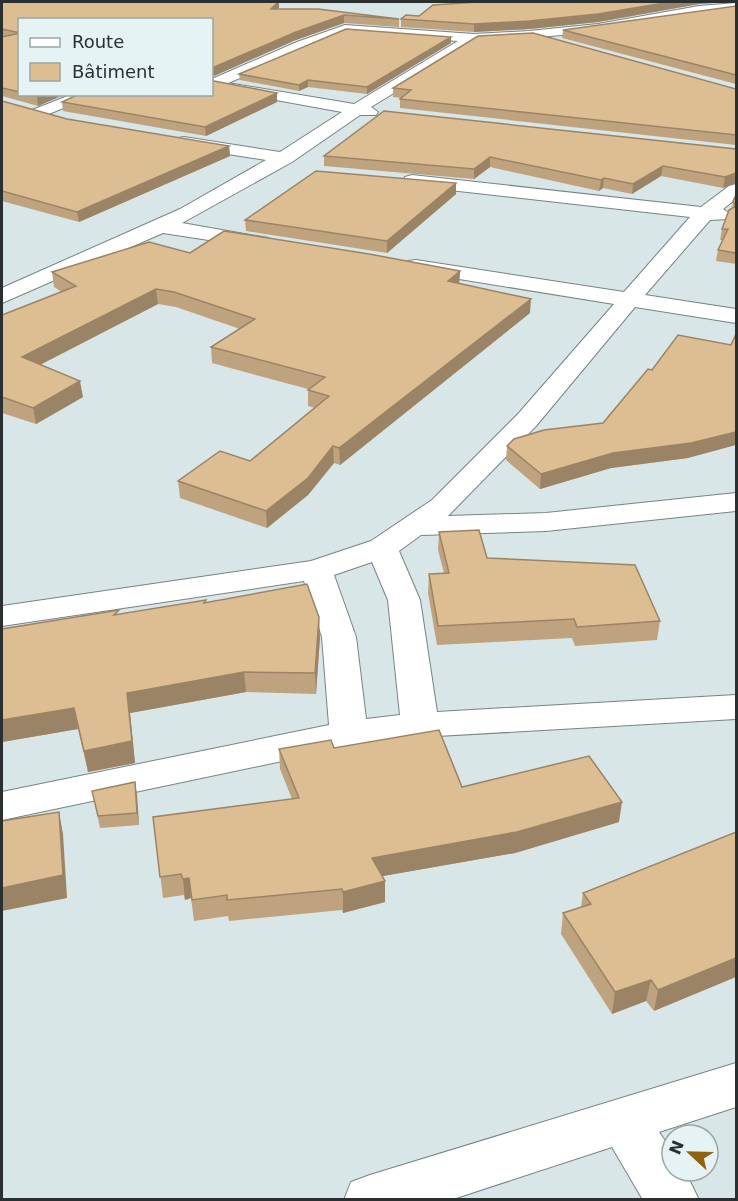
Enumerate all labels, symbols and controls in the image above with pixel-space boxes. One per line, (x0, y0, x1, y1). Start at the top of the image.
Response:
legend (18, 18, 213, 96)
text: Route (72, 31, 124, 52)
text: Bâtiment (72, 61, 155, 82)
north arrow (660, 1123, 720, 1183)
text: N (665, 1138, 688, 1157)

